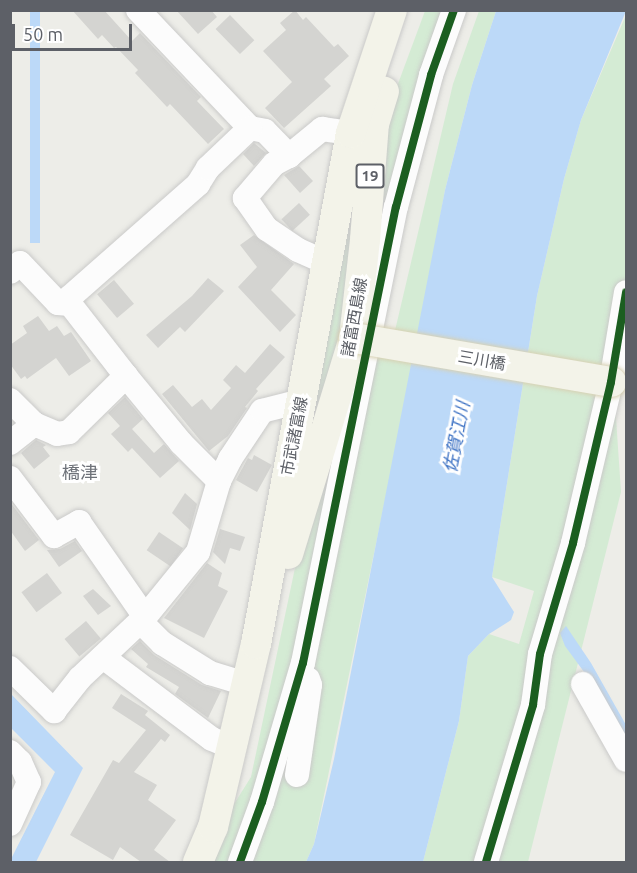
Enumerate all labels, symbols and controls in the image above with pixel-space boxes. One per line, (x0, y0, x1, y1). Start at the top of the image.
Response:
scale bar (15, 12, 135, 50)
text: 50 m (23, 24, 63, 44)
road number: 19 (355, 164, 385, 188)
street label: 諸富西島線 (338, 276, 370, 358)
street label: 三川橋 (457, 346, 507, 374)
street label: 市武諸富線 (277, 395, 311, 477)
water label: 佐賀江川 (439, 400, 473, 474)
district label: 橋津 (62, 461, 98, 483)

